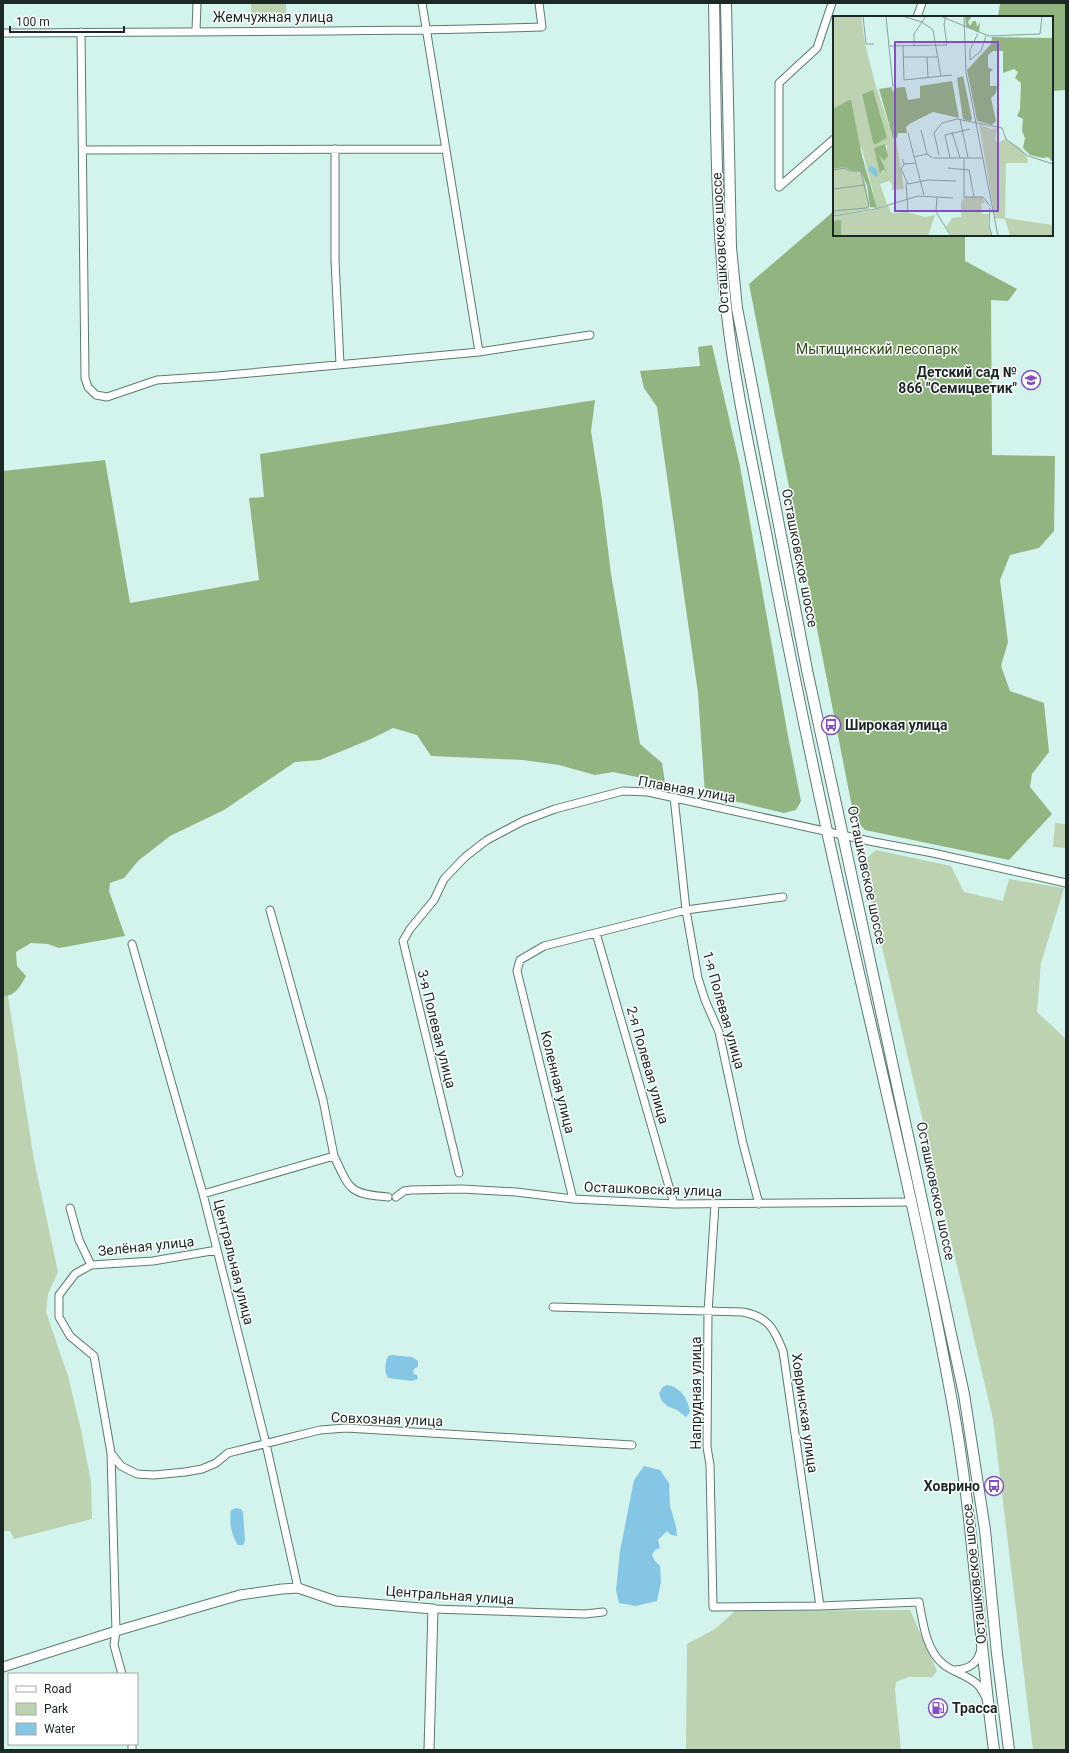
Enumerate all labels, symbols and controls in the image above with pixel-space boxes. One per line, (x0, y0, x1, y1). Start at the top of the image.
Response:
scale bar (10, 8, 124, 34)
street label: Жемчужная улица (213, 9, 333, 25)
text: 100 m (16, 15, 50, 29)
inset map (833, 16, 1053, 236)
street label: Осташковское шоссе (708, 172, 732, 314)
park label: Мытищинский лесопарк (796, 341, 958, 357)
place label: Детский сад № 866 "Семицветик" (898, 364, 1018, 396)
school or university icon: Детский сад № 866 "Семицветик" (1020, 369, 1042, 391)
street label: Осташковское шоссе (779, 487, 821, 629)
bus stop icon: Широкая улица (820, 714, 842, 736)
place label: Широкая улица (845, 717, 948, 733)
street label: Плавная улица (637, 773, 737, 805)
street label: Осташковское шоссе (845, 804, 889, 946)
street label: 1-я Полевая улица (700, 949, 748, 1071)
street label: 3-я Полевая улица (415, 968, 459, 1090)
street label: 2-я Полевая улица (624, 1004, 672, 1126)
street label: Коленная улица (537, 1029, 579, 1135)
street label: Осташковское шоссе (914, 1120, 958, 1262)
street label: Осташковская улица (584, 1179, 722, 1199)
street label: Центральная улица (211, 1198, 257, 1326)
street label: Зелёная улица (97, 1233, 195, 1259)
street label: Напрудная улица (688, 1336, 704, 1450)
street label: Ховринская улица (789, 1352, 821, 1474)
street label: Совхозная улица (331, 1409, 443, 1429)
bus stop icon: Ховрино (983, 1475, 1005, 1497)
place label: Ховрино (924, 1478, 980, 1494)
street label: Осташковское шоссе (959, 1503, 989, 1645)
street label: Центральная улица (385, 1583, 515, 1607)
legend (8, 1673, 138, 1745)
text: Road (44, 1682, 72, 1696)
fuel station icon: Трасса (927, 1697, 949, 1719)
place label: Трасса (952, 1700, 998, 1716)
text: Park (44, 1702, 69, 1716)
text: Water (44, 1722, 75, 1736)

